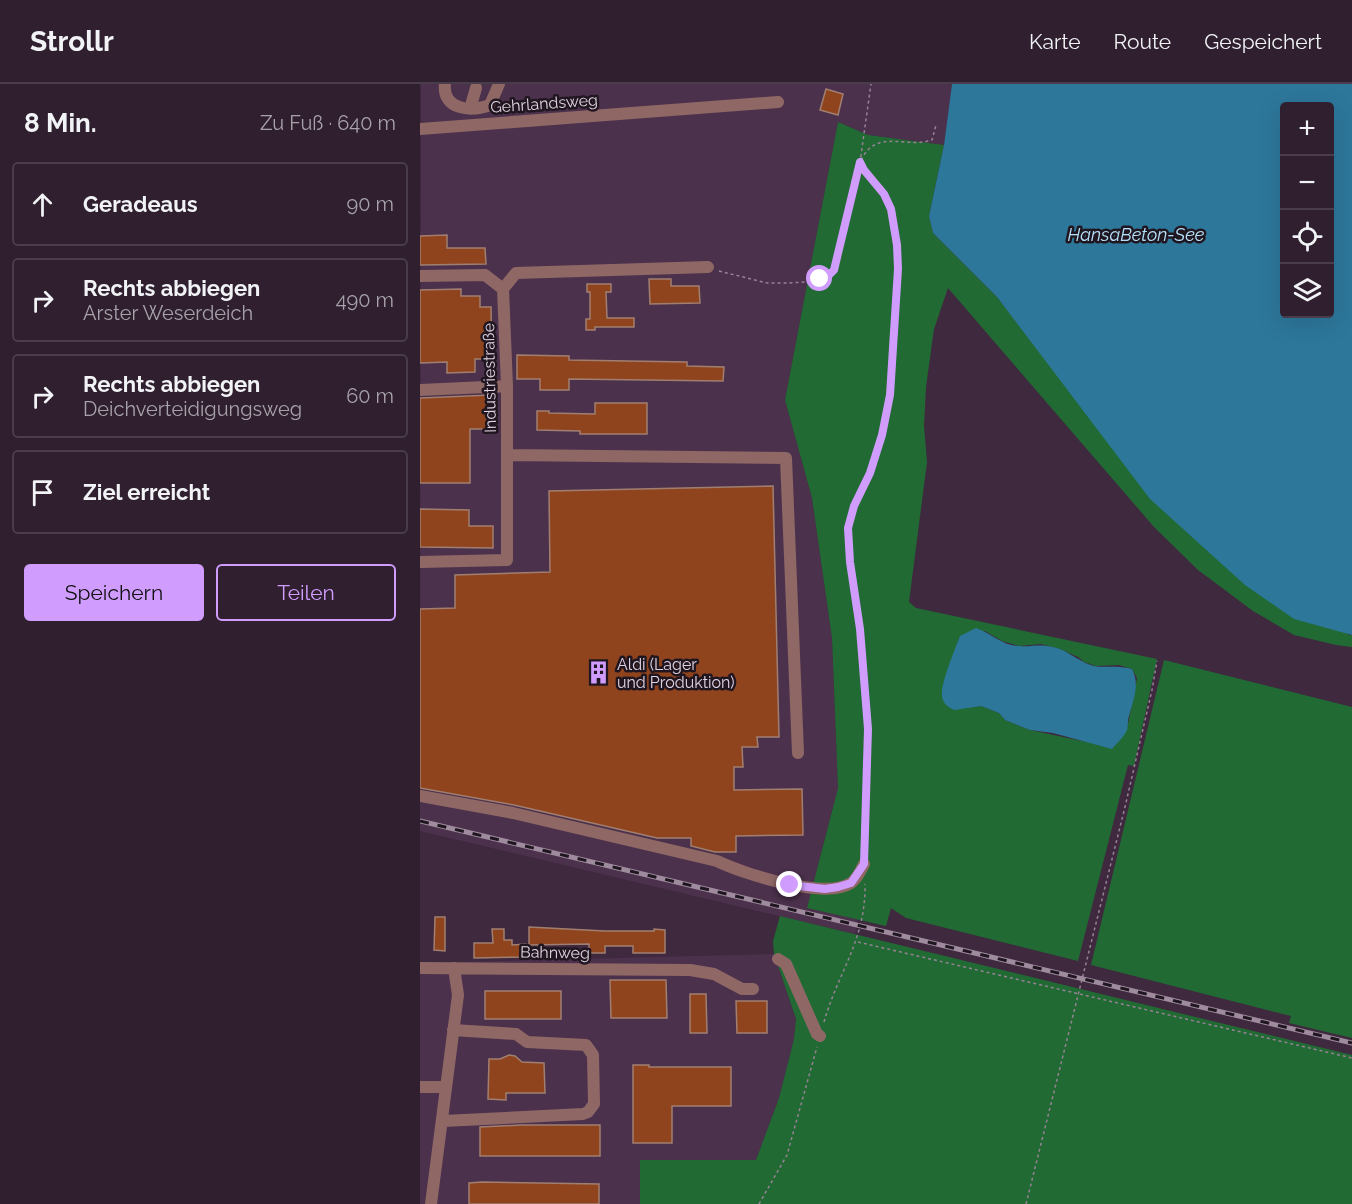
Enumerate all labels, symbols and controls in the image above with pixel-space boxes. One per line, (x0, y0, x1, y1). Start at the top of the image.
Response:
text: Strollr (30, 25, 114, 58)
text: Karte (1029, 29, 1081, 54)
text: Route (1114, 29, 1171, 54)
text: Gespeichert (1204, 29, 1322, 54)
street label: Gehrlandsweg (490, 90, 598, 117)
map controls (1280, 102, 1334, 318)
button: + (1280, 102, 1334, 156)
text: 8 Min. (24, 108, 97, 138)
text: Zu Fuß · 640 m (260, 111, 396, 135)
button: − (1280, 156, 1334, 210)
icon: ahead (26, 188, 59, 221)
text: Geradeaus (83, 191, 198, 217)
text: 90 m (347, 192, 394, 216)
button: locate (1280, 210, 1334, 264)
water label: HansaBeton-See (1068, 224, 1205, 245)
button: layers (1280, 264, 1334, 318)
route start (806, 265, 832, 291)
text: Rechts abbiegen (83, 275, 260, 301)
icon: right (26, 284, 59, 317)
text: 490 m (336, 288, 394, 312)
text: Arster Weserdeich (83, 301, 253, 325)
street label: Industriestraße (479, 323, 500, 433)
text: Rechts abbiegen (83, 371, 260, 397)
icon: right (26, 380, 59, 413)
text: 60 m (346, 384, 394, 408)
text: Deichverteidigungsweg (83, 397, 302, 421)
icon: arrive (26, 476, 59, 509)
text: Ziel erreicht (83, 479, 210, 505)
button: Speichern (24, 564, 204, 621)
button: Teilen (216, 564, 396, 621)
place label: Aldi (Lager und Produktion) (617, 655, 735, 692)
building icon: Aldi (Lager und Produktion) (586, 660, 612, 686)
route end (776, 871, 802, 897)
street label: Bahnweg (520, 942, 590, 963)

